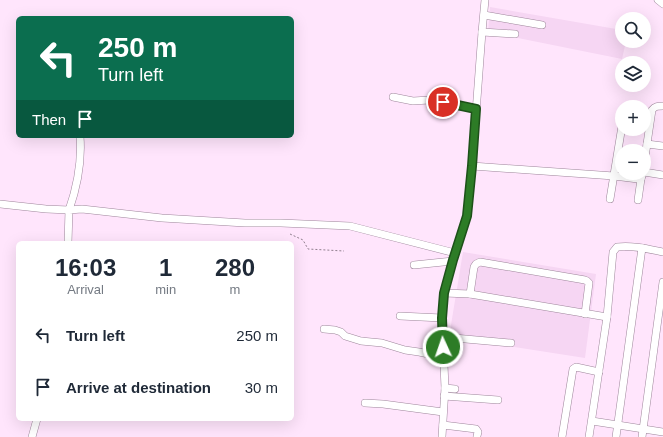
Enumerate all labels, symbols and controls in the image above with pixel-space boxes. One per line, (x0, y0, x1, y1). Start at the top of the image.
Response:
map controls (615, 12, 651, 180)
button: search (615, 12, 651, 48)
icon: left (32, 32, 84, 84)
text: 250 m (98, 32, 177, 63)
button: layers (615, 56, 651, 92)
text: Turn left (98, 65, 163, 85)
pin (426, 85, 460, 119)
icon: arrive (432, 91, 454, 113)
button: + (615, 100, 651, 136)
icon: arrive (74, 108, 96, 130)
text: Then (32, 111, 66, 128)
button: − (615, 144, 651, 180)
text: 16:03 (55, 254, 116, 281)
text: 1 (159, 254, 172, 281)
text: 280 (215, 254, 255, 281)
text: Arrival (67, 282, 104, 297)
text: min (155, 282, 176, 297)
text: m (230, 282, 240, 297)
icon: left (32, 324, 54, 346)
position arrow (422, 326, 464, 368)
text: Turn left (66, 327, 125, 344)
text: 250 m (236, 327, 278, 344)
icon: arrive (32, 376, 54, 398)
text: Arrive at destination (66, 379, 211, 396)
text: 30 m (245, 379, 278, 396)

